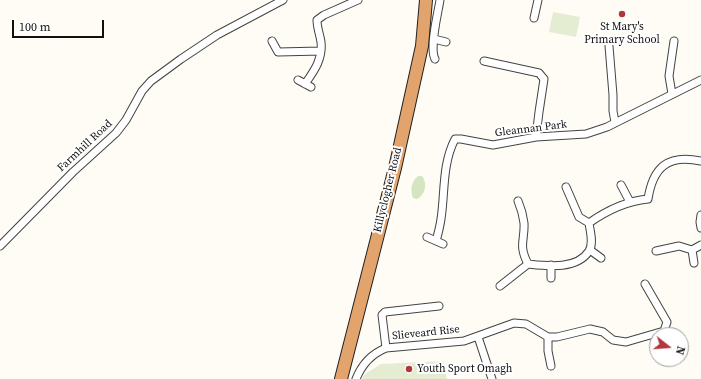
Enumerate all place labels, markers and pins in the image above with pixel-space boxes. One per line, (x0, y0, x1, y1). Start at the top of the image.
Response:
marker: St Mary's Primary School (617, 9, 627, 19)
place label: St Mary's Primary School (584, 20, 660, 46)
place label: Youth Sport Omagh (417, 362, 512, 376)
marker: Youth Sport Omagh (404, 364, 414, 374)

